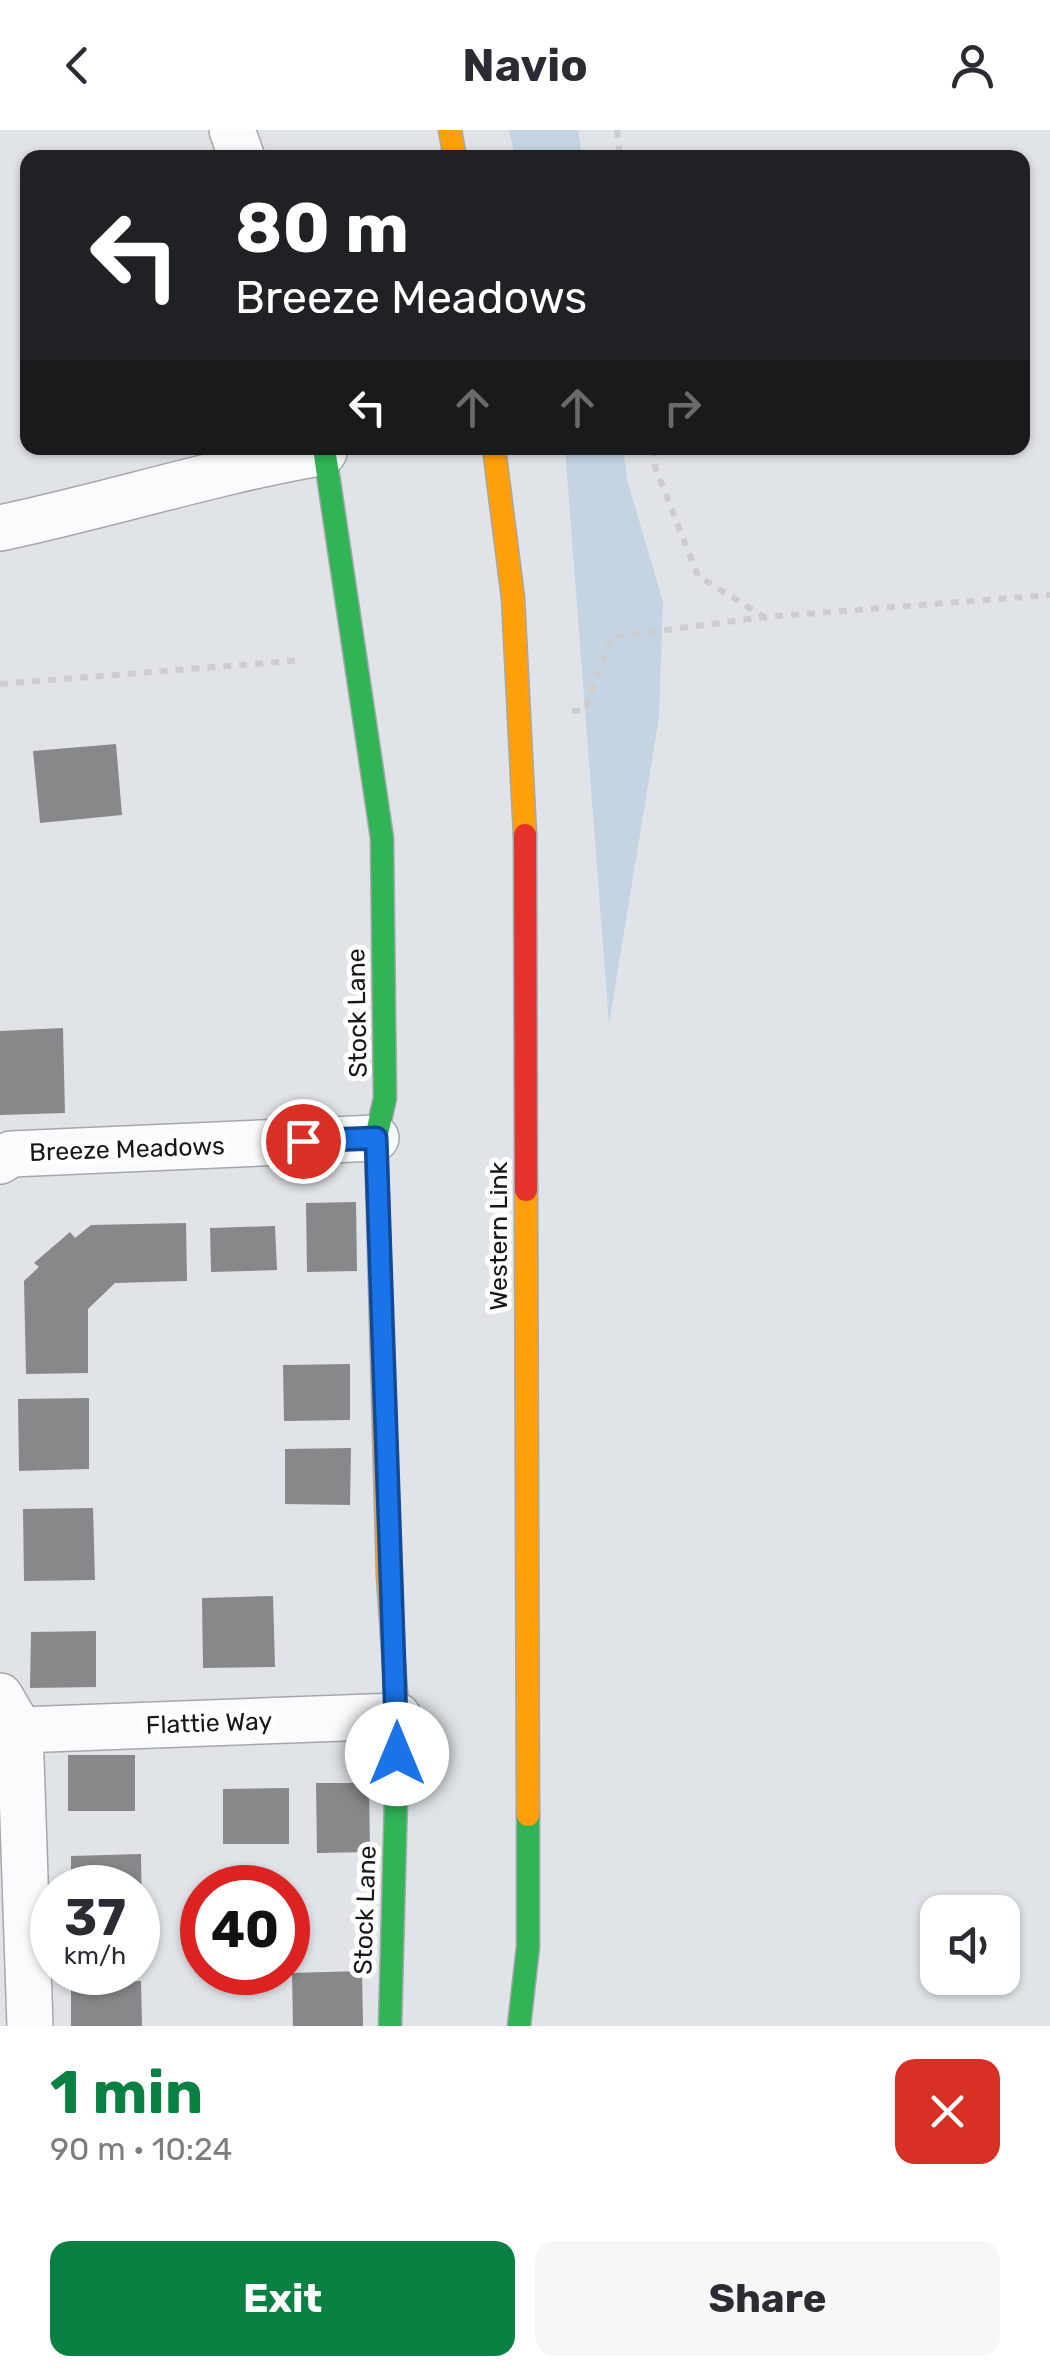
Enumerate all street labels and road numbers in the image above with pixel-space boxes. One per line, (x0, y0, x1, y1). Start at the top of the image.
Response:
street label: Stock Lane (341, 948, 373, 1078)
street label: Breeze Meadows (29, 1131, 225, 1167)
street label: Western Link (484, 1161, 513, 1310)
street label: Flattie Way (145, 1706, 273, 1740)
street label: Stock Lane (348, 1845, 382, 1975)

